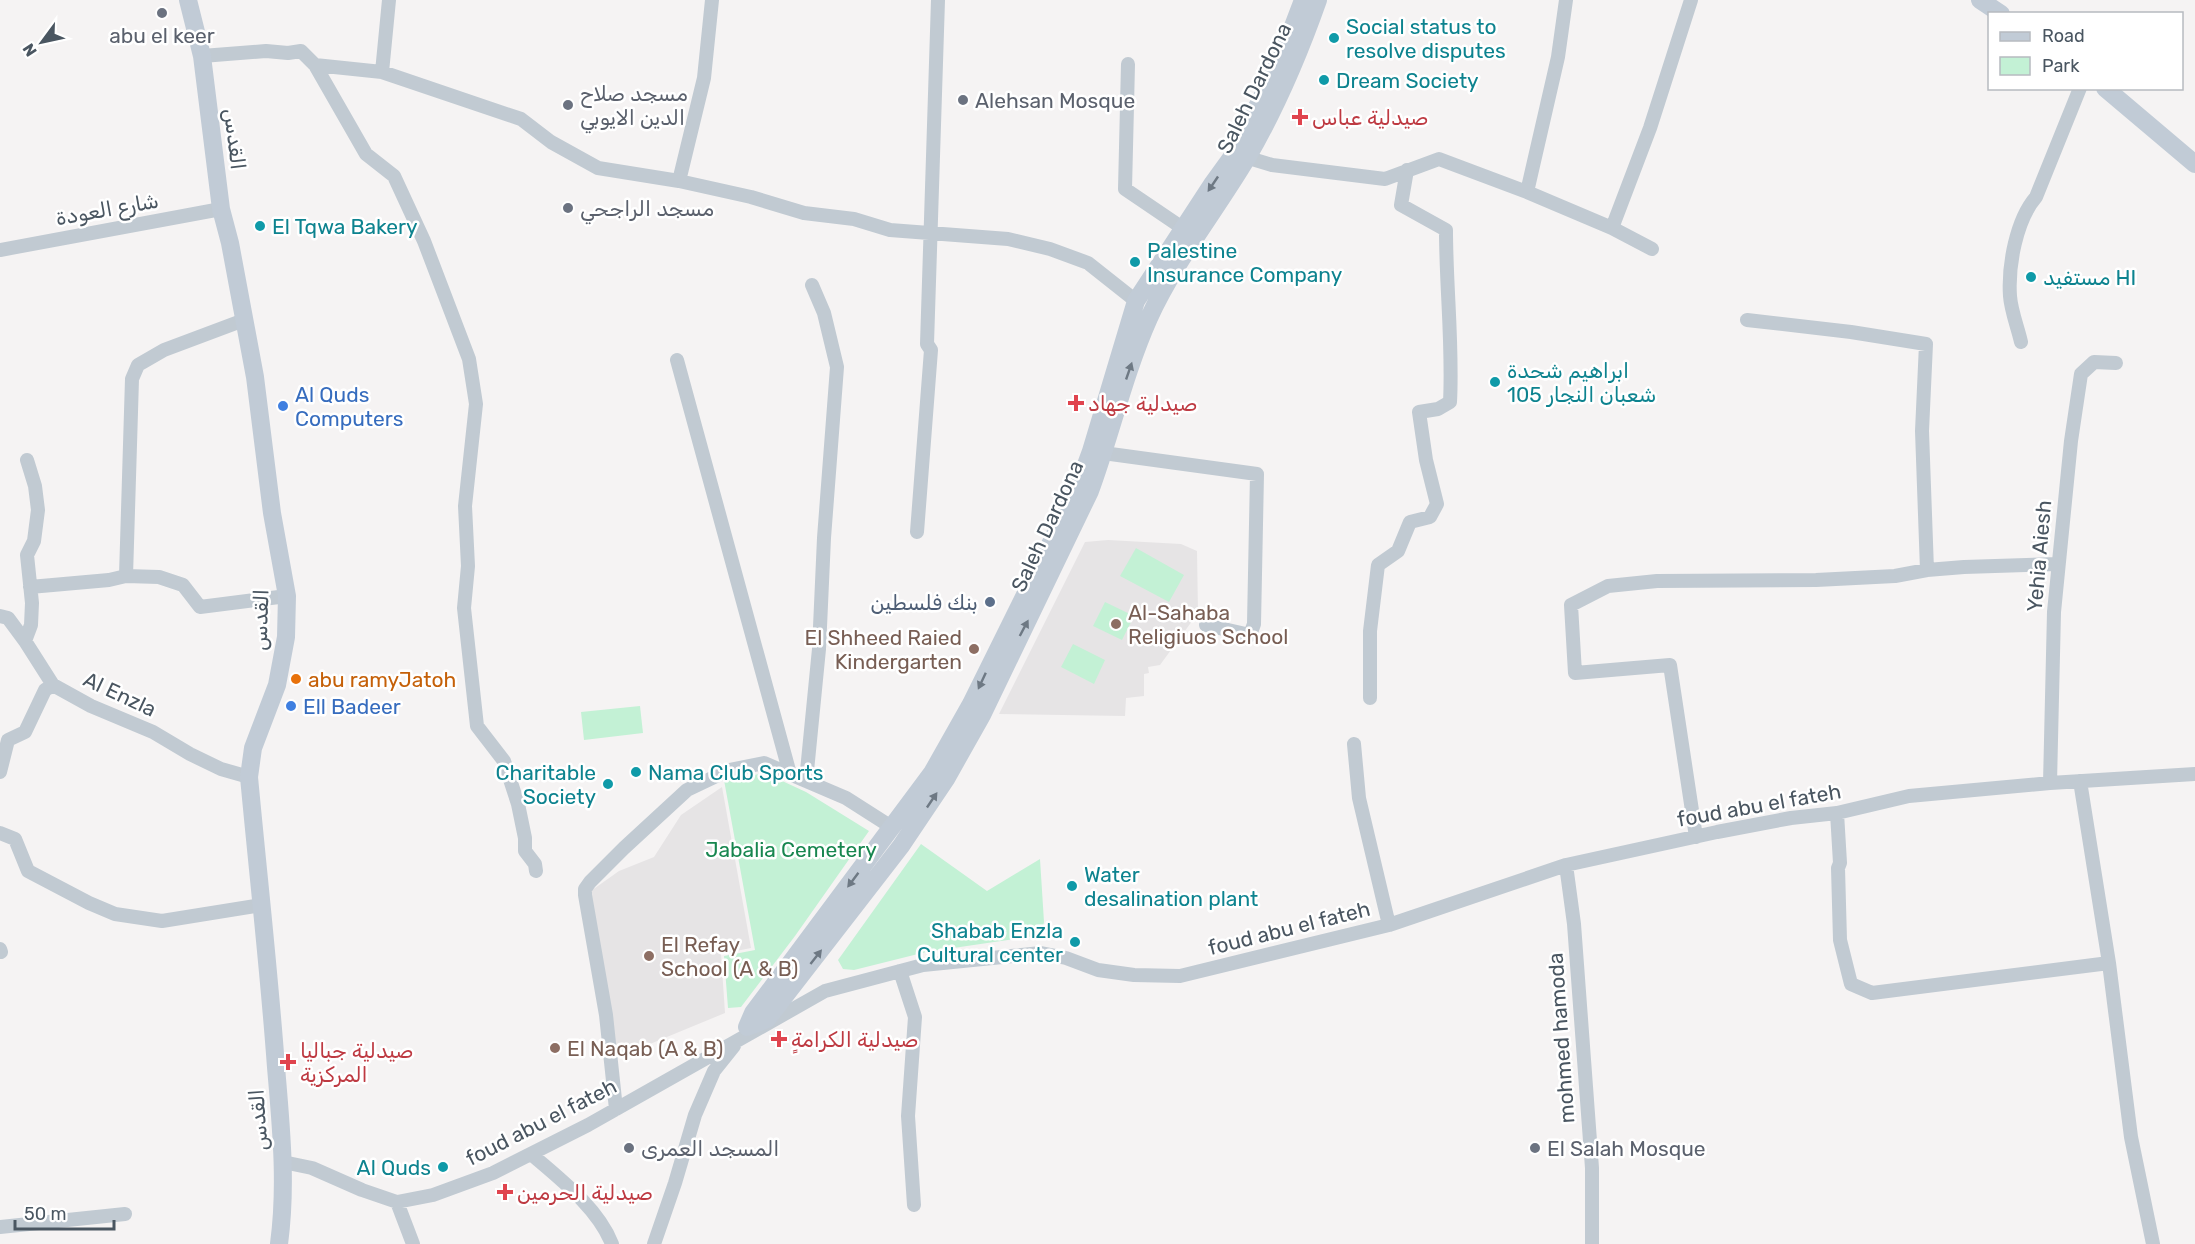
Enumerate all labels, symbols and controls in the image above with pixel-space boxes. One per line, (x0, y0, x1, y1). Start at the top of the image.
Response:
marker: abu el keer (155, 6, 169, 20)
north arrow (12, 12, 72, 72)
legend (1988, 12, 2183, 90)
place label: Social status to resolve disputes (1346, 14, 1506, 63)
street label: Saleh Dardona (1212, 19, 1296, 157)
place label: abu el keer (109, 23, 215, 48)
text: Road (2042, 25, 2085, 47)
marker: Social status to resolve disputes (1327, 31, 1341, 45)
text: N (19, 40, 41, 60)
text: Park (2042, 55, 2080, 77)
place label: Dream Society (1336, 68, 1479, 93)
marker: Dream Society (1317, 73, 1331, 87)
place label: مسجد صلاح الدين الايوبي (580, 81, 688, 134)
place label: Alehsan Mosque (975, 88, 1135, 113)
marker: Alehsan Mosque (956, 93, 970, 107)
marker: مسجد صلاح الدين الايوبي (561, 98, 575, 112)
place label: صيدلية عباس (1312, 105, 1428, 130)
street label: القدس (219, 107, 251, 171)
marker: صيدلية عباس (1293, 110, 1307, 124)
one-way arrow (1208, 176, 1219, 192)
street label: شارع العودة (54, 188, 161, 232)
place label: مسجد الراجحي (580, 196, 714, 225)
marker: مسجد الراجحي (561, 201, 575, 215)
place label: El Tqwa Bakery (272, 214, 418, 239)
marker: El Tqwa Bakery (253, 219, 267, 233)
place label: Palestine Insurance Company (1147, 238, 1343, 287)
marker: Palestine Insurance Company (1128, 255, 1142, 269)
place label: مستفيد HI (2043, 265, 2136, 290)
marker: مستفيد HI (2024, 270, 2038, 284)
place label: ابراهيم شحدة شعبان النجار 105 (1507, 358, 1656, 407)
one-way arrow (1124, 362, 1134, 380)
marker: ابراهيم شحدة شعبان النجار 105 (1488, 375, 1502, 389)
place label: Al Quds Computers (295, 382, 404, 431)
place label: صيدلية جهاد (1088, 391, 1197, 416)
marker: صيدلية جهاد (1069, 396, 1083, 410)
marker: Al Quds Computers (276, 399, 290, 413)
street label: Saleh Dardona (1006, 456, 1088, 596)
street label: Yehia Aiesh (2022, 499, 2056, 613)
street label: القدس (246, 589, 274, 651)
place label: بنك فلسطين (871, 590, 978, 615)
marker: بنك فلسطين (983, 595, 997, 609)
place label: Al-Sahaba Religiuos School (1128, 600, 1288, 649)
marker: Al-Sahaba Religiuos School (1109, 617, 1123, 631)
one-way arrow (1019, 620, 1029, 637)
place label: El Shheed Raied Kindergarten (805, 625, 962, 674)
marker: El Shheed Raied Kindergarten (967, 642, 981, 656)
street label: Al Enzla (80, 666, 160, 722)
place label: abu ramyJatoh (308, 667, 456, 692)
marker: abu ramyJatoh (289, 672, 303, 686)
one-way arrow (977, 673, 986, 690)
place label: Ell Badeer (303, 694, 401, 719)
marker: Ell Badeer (284, 699, 298, 713)
place label: Charitable Society (495, 760, 596, 809)
place label: Nama Club Sports (648, 760, 824, 785)
marker: Nama Club Sports (629, 765, 643, 779)
marker: Charitable Society (601, 777, 615, 791)
street label: foud abu el fateh (1675, 778, 1843, 832)
one-way arrow (926, 793, 938, 809)
park label: Jabalia Cemetery (705, 837, 877, 862)
place label: Water desalination plant (1084, 862, 1258, 911)
one-way arrow (847, 872, 860, 888)
marker: Water desalination plant (1065, 879, 1079, 893)
street label: foud abu el fateh (1205, 896, 1373, 960)
place label: Shabab Enzla Cultural center (917, 918, 1063, 967)
place label: El Refay School (A & B) (661, 932, 798, 981)
marker: Shabab Enzla Cultural center (1068, 935, 1082, 949)
marker: El Refay School (A & B) (642, 949, 656, 963)
one-way arrow (809, 949, 821, 964)
street label: mohmed hamoda (1543, 952, 1579, 1124)
place label: ِِصيدلية الكرامة (791, 1027, 918, 1054)
marker: ِِصيدلية الكرامة (772, 1032, 786, 1046)
place label: El Naqab (A & B) (567, 1036, 723, 1061)
place label: صيدلية جباليا المركزية (300, 1038, 413, 1087)
marker: El Naqab (A & B) (548, 1041, 562, 1055)
marker: صيدلية جباليا المركزية (281, 1055, 295, 1069)
street label: foud abu el fateh (461, 1073, 621, 1171)
street label: القدس (243, 1088, 273, 1152)
place label: المسجد العمرى (641, 1136, 779, 1161)
place label: El Salah Mosque (1547, 1136, 1706, 1161)
marker: المسجد العمرى (622, 1141, 636, 1155)
marker: El Salah Mosque (1528, 1141, 1542, 1155)
place label: Al Quds (357, 1155, 431, 1180)
marker: Al Quds (436, 1160, 450, 1174)
place label: صيدلية الحرمين (517, 1180, 653, 1205)
marker: صيدلية الحرمين (498, 1185, 512, 1199)
scale bar (15, 1193, 114, 1231)
text: 50 m (24, 1203, 67, 1225)

